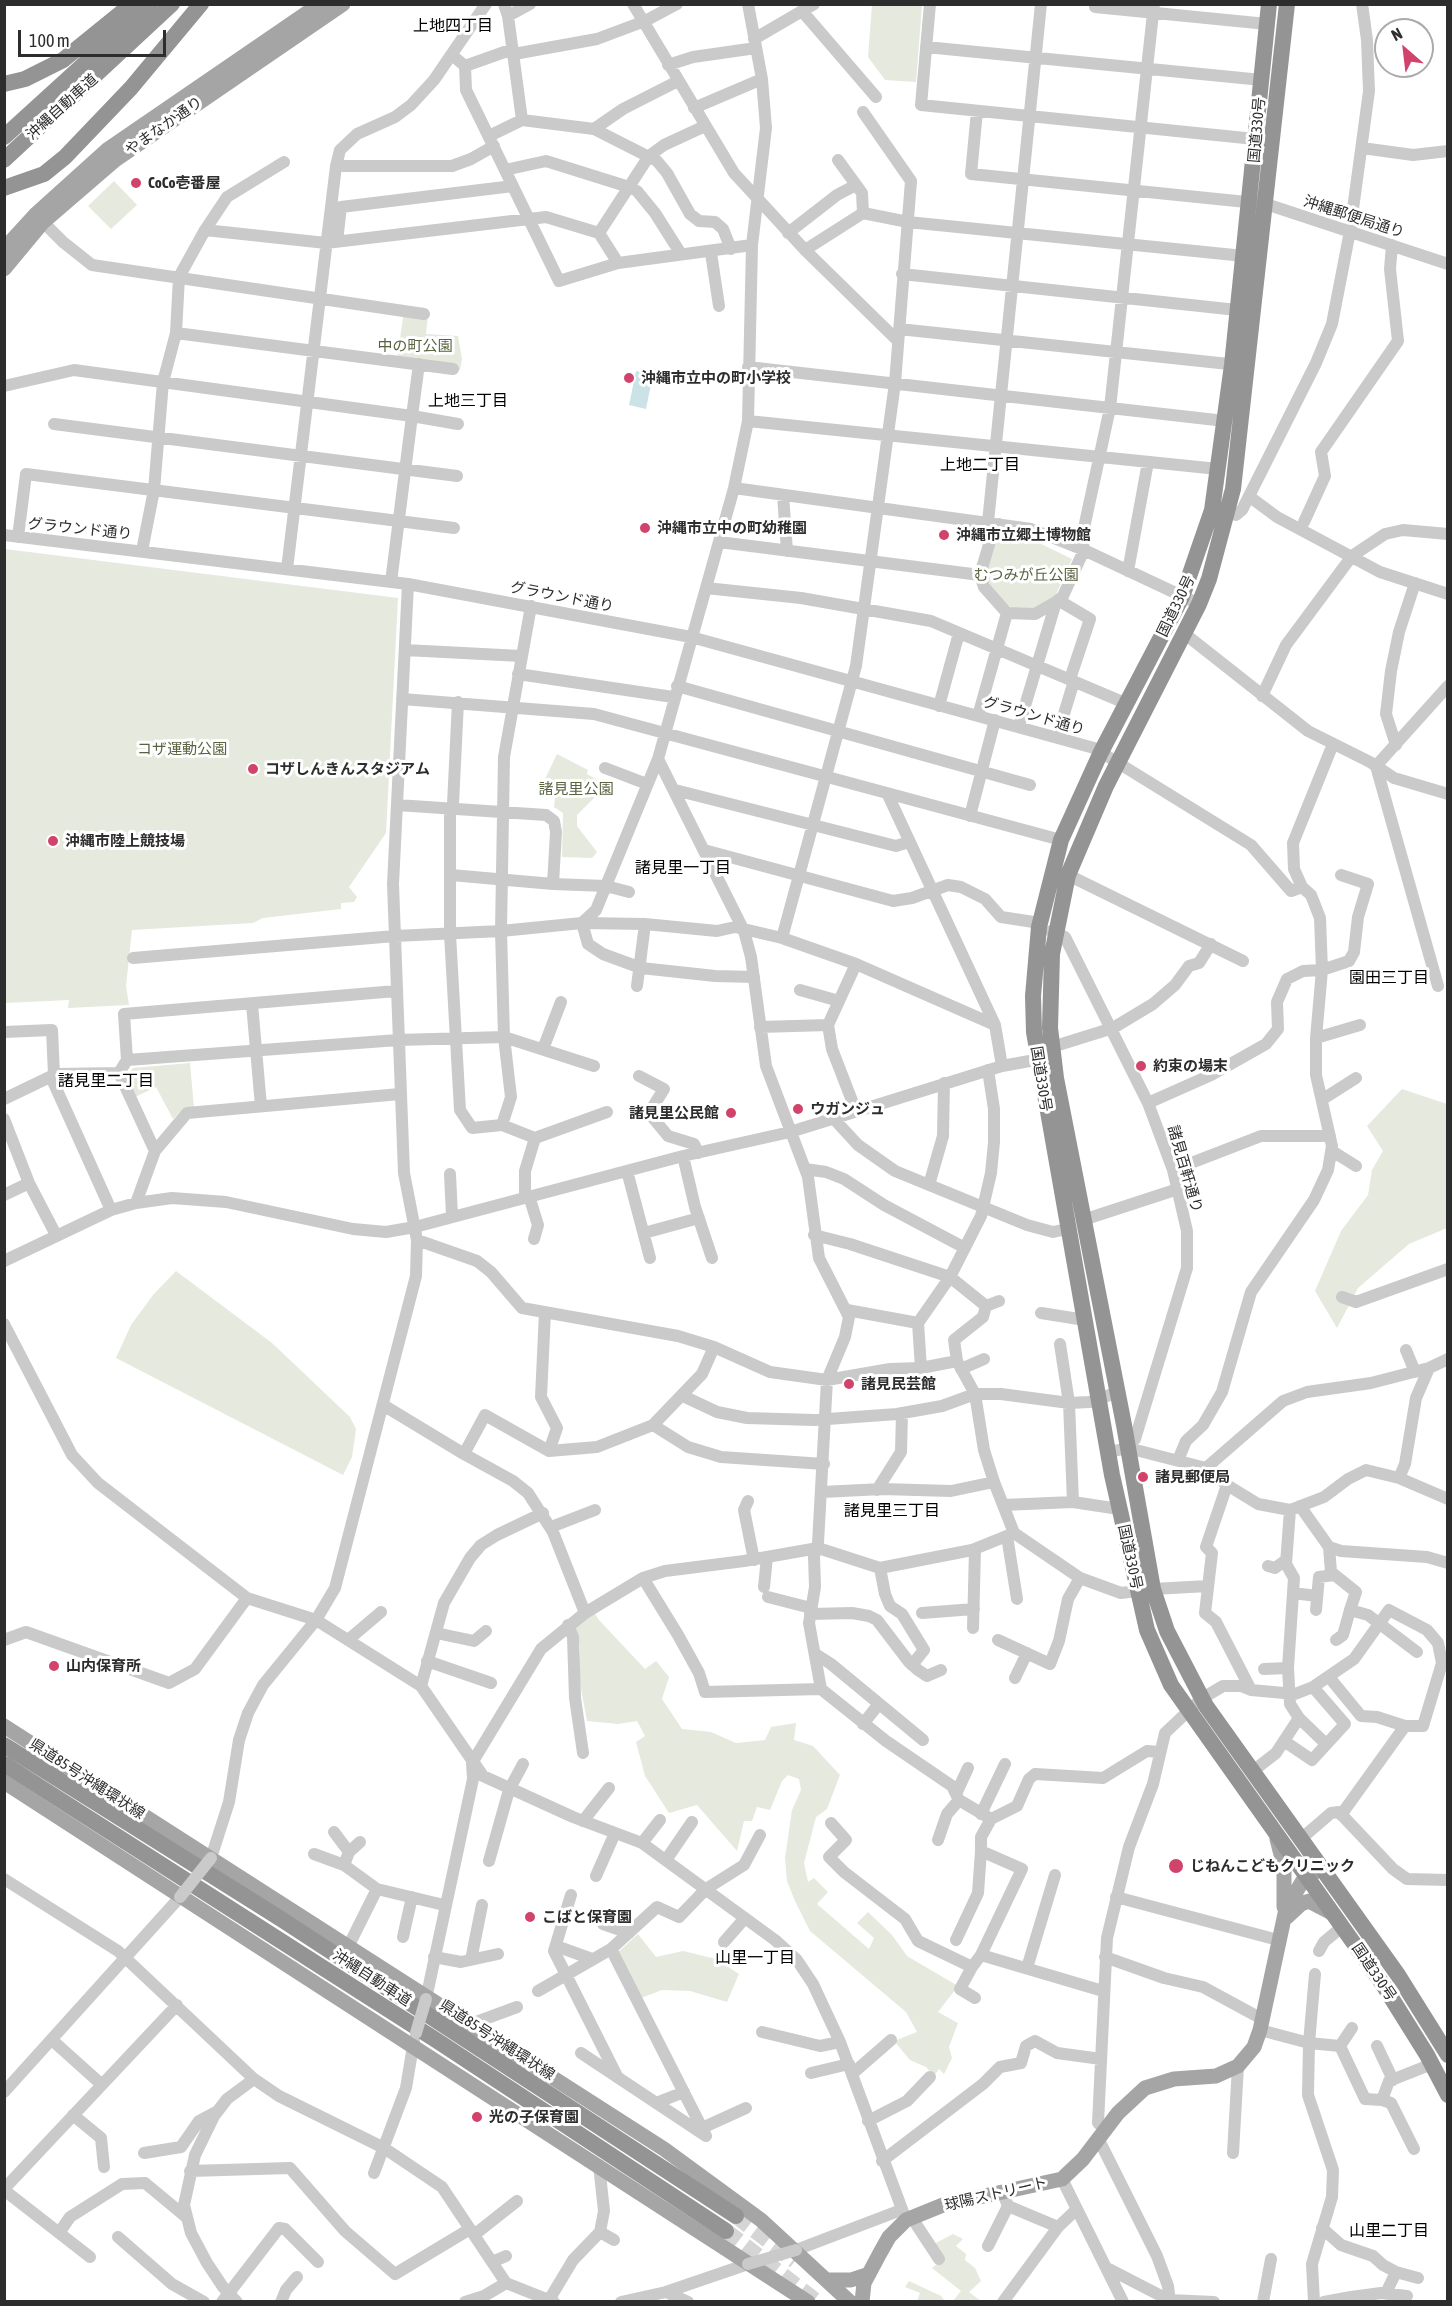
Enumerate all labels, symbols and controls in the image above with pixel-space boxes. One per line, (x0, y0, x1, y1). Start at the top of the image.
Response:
district label: 上地四丁目 (413, 16, 493, 36)
scale bar (21, 18, 170, 56)
north arrow (1374, 18, 1434, 78)
text: N (1388, 24, 1405, 44)
text: 100 m (29, 30, 70, 51)
street label: 沖縄自動車道 (23, 70, 101, 144)
street label: やまなか通り (122, 93, 206, 159)
street label: 国道330号 (1245, 96, 1269, 164)
place label: CoCo壱番屋 (148, 174, 221, 192)
marker: CoCo壱番屋 (129, 176, 143, 190)
street label: 沖縄郵便局通り (1301, 192, 1407, 242)
park label: 中の町公園 (378, 337, 452, 355)
place label: 沖縄市立中の町小学校 (641, 369, 791, 387)
marker: 沖縄市立中の町小学校 (622, 371, 636, 385)
district label: 上地三丁目 (428, 391, 508, 411)
district label: 上地二丁目 (940, 455, 1020, 475)
street label: グラウンド通り (27, 515, 133, 543)
place label: 沖縄市立中の町幼稚園 (657, 519, 807, 537)
marker: 沖縄市立中の町幼稚園 (638, 521, 652, 535)
place label: 沖縄市立郷土博物館 (956, 526, 1091, 544)
marker: 沖縄市立郷土博物館 (937, 528, 951, 542)
park label: むつみが丘公園 (974, 566, 1078, 584)
street label: 国道330号 (1153, 572, 1199, 640)
street label: グラウンド通り (509, 578, 615, 616)
street label: グラウンド通り (981, 693, 1087, 739)
park label: コザ運動公園 (137, 740, 227, 758)
place label: コザしんきんスタジアム (265, 760, 430, 778)
marker: コザしんきんスタジアム (246, 762, 260, 776)
park label: 諸見里公園 (539, 780, 613, 798)
place label: 沖縄市陸上競技場 (65, 832, 185, 850)
marker: 沖縄市陸上競技場 (46, 834, 60, 848)
district label: 諸見里一丁目 (635, 858, 731, 878)
district label: 園田三丁目 (1349, 968, 1429, 988)
street label: 国道330号 (1027, 1045, 1055, 1113)
place label: 約束の場末 (1153, 1057, 1228, 1075)
marker: 約束の場末 (1134, 1059, 1148, 1073)
district label: 諸見里二丁目 (58, 1071, 154, 1091)
place label: ウガンジュ (810, 1100, 885, 1118)
marker: ウガンジュ (791, 1102, 805, 1116)
place label: 諸見里公民館 (629, 1104, 719, 1122)
marker: 諸見里公民館 (724, 1106, 738, 1120)
street label: 諸見百軒通り (1164, 1123, 1206, 1215)
place label: 諸見民芸館 (861, 1375, 936, 1393)
marker: 諸見民芸館 (842, 1377, 856, 1391)
place label: 諸見郵便局 (1155, 1468, 1230, 1486)
marker: 諸見郵便局 (1136, 1470, 1150, 1484)
district label: 諸見里三丁目 (844, 1501, 940, 1521)
street label: 国道330号 (1114, 1523, 1146, 1591)
place label: 山内保育所 (66, 1657, 141, 1675)
marker: 山内保育所 (47, 1659, 61, 1673)
street label: 県道85号沖縄環状線 (26, 1735, 148, 1823)
marker: じねんこどもクリニック (1167, 1857, 1185, 1875)
place label: じねんこどもクリニック (1190, 1857, 1355, 1875)
place label: こばと保育園 (542, 1908, 632, 1926)
marker: こばと保育園 (523, 1910, 537, 1924)
street label: 国道330号 (1348, 1940, 1400, 2004)
street label: 沖縄自動車道 (329, 1946, 415, 2010)
district label: 山里一丁目 (715, 1948, 795, 1968)
street label: 県道85号沖縄環状線 (436, 1996, 558, 2084)
place label: 光の子保育園 (489, 2108, 579, 2126)
marker: 光の子保育園 (470, 2110, 484, 2124)
street label: 球陽ストリート (943, 2173, 1049, 2215)
district label: 山里二丁目 (1349, 2221, 1429, 2241)

